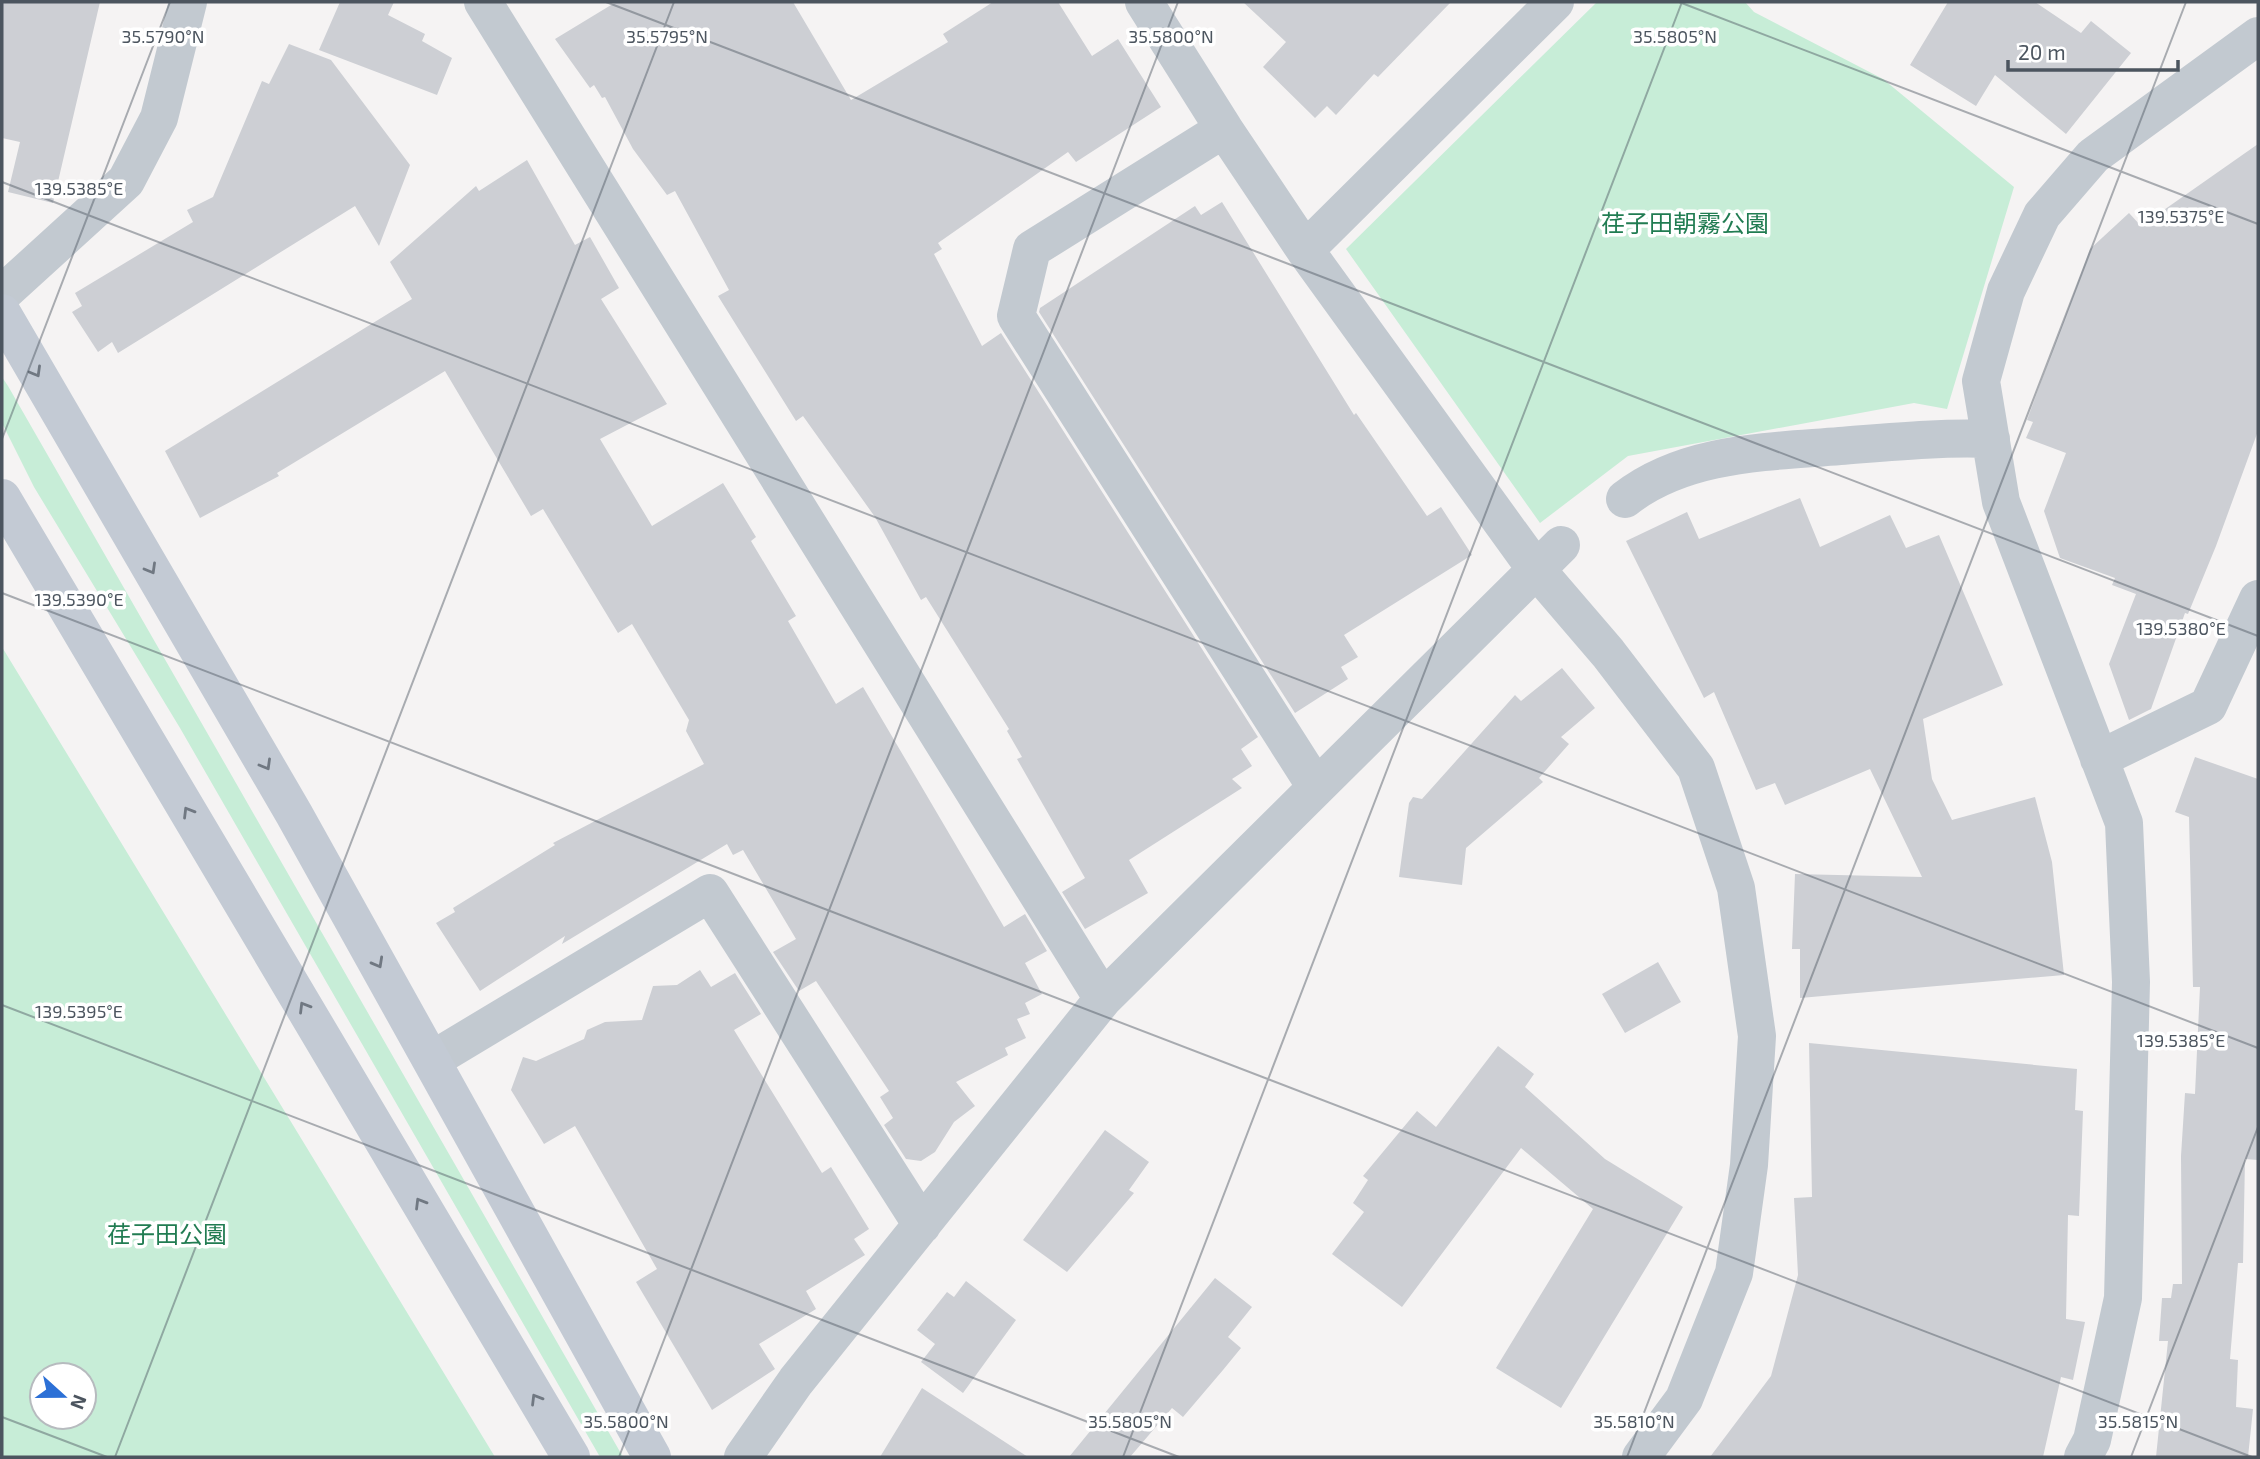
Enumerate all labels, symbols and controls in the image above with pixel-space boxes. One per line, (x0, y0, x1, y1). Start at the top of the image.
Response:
text: 35.5790°N (121, 25, 205, 47)
text: 35.5795°N (626, 25, 708, 47)
text: 35.5800°N (1128, 25, 1214, 47)
text: 35.5805°N (1633, 25, 1717, 47)
scale bar (2008, 28, 2178, 72)
text: 20 m (2018, 39, 2066, 64)
text: 139.5385°E (35, 177, 123, 199)
text: 139.5375°E (2138, 205, 2224, 227)
park label: 荏子田朝霧公園 (1601, 208, 1769, 237)
one-way arrow (28, 365, 41, 378)
one-way arrow (143, 561, 156, 574)
text: 139.5390°E (34, 588, 124, 610)
text: 139.5380°E (2136, 617, 2226, 639)
one-way arrow (258, 758, 271, 770)
one-way arrow (183, 806, 196, 819)
one-way arrow (370, 956, 383, 968)
text: 139.5395°E (35, 1000, 123, 1022)
one-way arrow (299, 1002, 312, 1015)
text: 139.5385°E (2137, 1029, 2225, 1051)
one-way arrow (416, 1197, 429, 1210)
park label: 荏子田公園 (107, 1219, 227, 1248)
north arrow (28, 1361, 98, 1431)
text: N (66, 1392, 93, 1413)
one-way arrow (532, 1393, 545, 1406)
text: 35.5800°N (583, 1410, 669, 1432)
text: 35.5805°N (1088, 1410, 1172, 1432)
text: 35.5810°N (1593, 1410, 1675, 1432)
text: 35.5815°N (2098, 1410, 2178, 1432)

